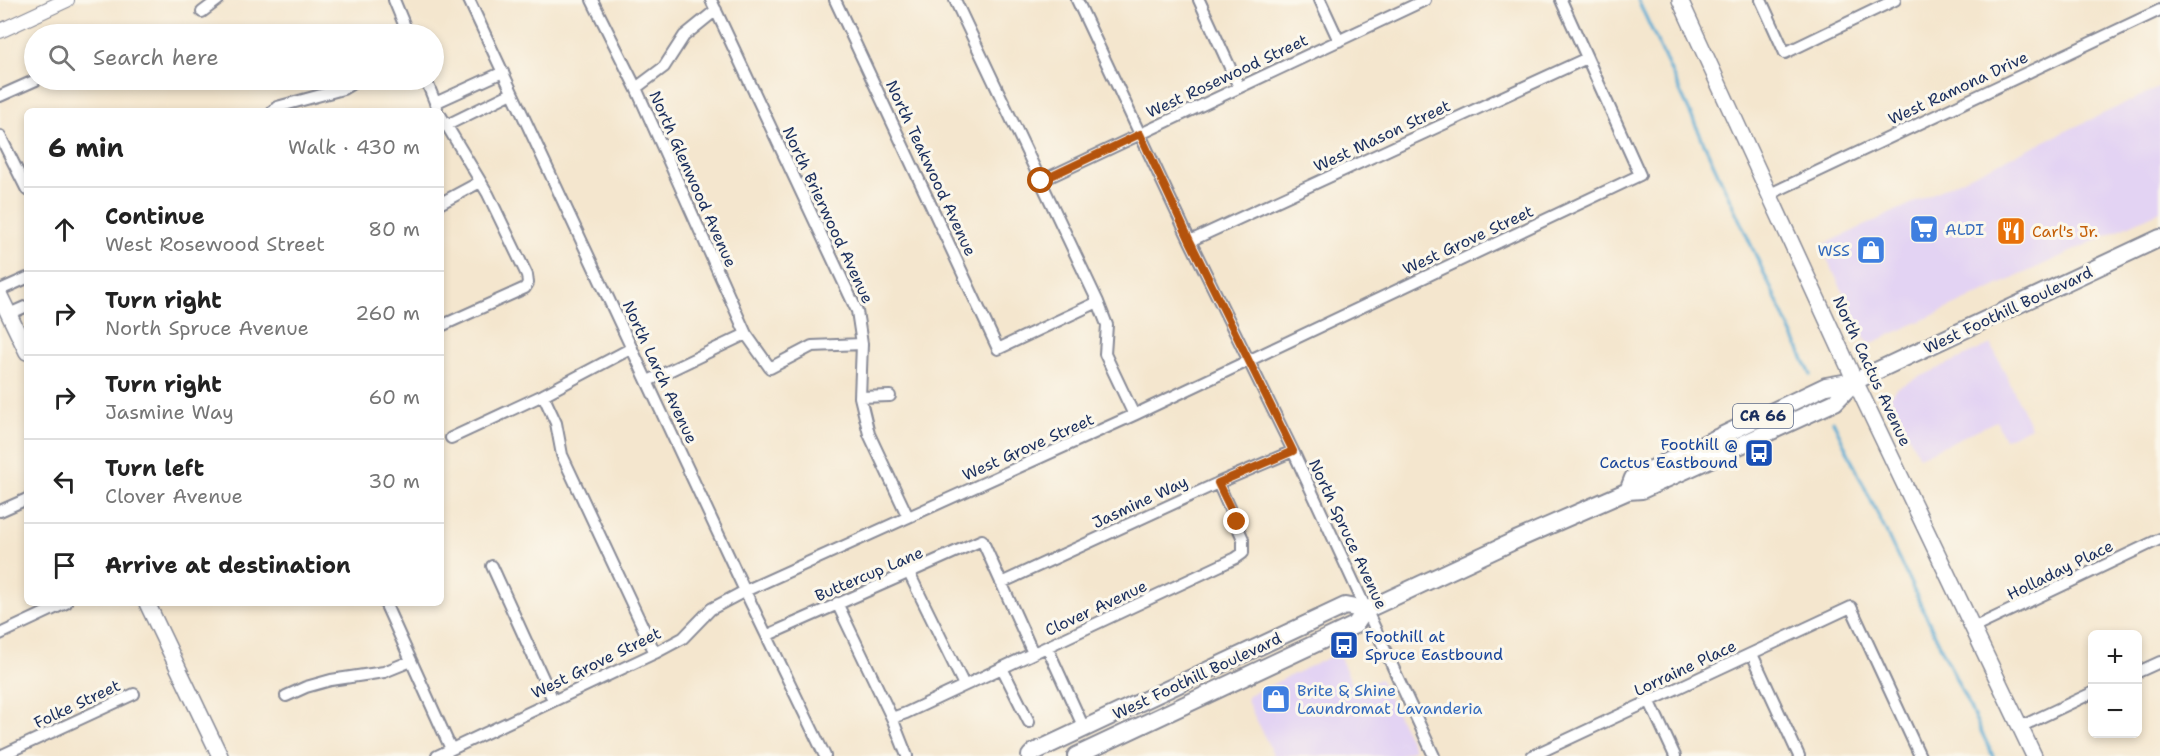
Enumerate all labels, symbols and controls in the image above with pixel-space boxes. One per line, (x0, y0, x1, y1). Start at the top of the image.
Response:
search box (24, 24, 444, 90)
street label: West Rosewood Street (1143, 29, 1311, 123)
icon: search (45, 41, 78, 74)
text: Search here (93, 43, 219, 72)
street label: West Ramona Drive (1885, 46, 2031, 130)
street label: North Teakwood Avenue (881, 77, 981, 259)
street label: North Glenwood Avenue (645, 87, 741, 271)
street label: West Mason Street (1310, 95, 1454, 177)
street label: North Brierwood Avenue (778, 123, 878, 307)
text: 6 min (48, 130, 124, 165)
text: Walk · 430 m (288, 134, 420, 160)
route start (1027, 167, 1053, 193)
street label: West Grove Street (1399, 201, 1537, 279)
text: Continue (105, 202, 205, 231)
icon: ahead (48, 213, 81, 246)
supermarket icon: ALDI (1908, 213, 1940, 245)
restaurant icon: Carl's Jr. (1995, 215, 2027, 247)
text: 80 m (368, 216, 420, 242)
place label: ALDI (1945, 219, 1984, 240)
place label: Carl's Jr. (2032, 221, 2098, 242)
text: West Rosewood Street (105, 231, 325, 257)
shop icon: WSS (1855, 234, 1887, 266)
place label: WSS (1817, 240, 1850, 261)
street label: West Foothill Boulevard (1920, 262, 2096, 358)
text: Turn right (105, 286, 222, 315)
street label: North Cactus Avenue (1828, 293, 1916, 449)
icon: right (48, 297, 81, 330)
street label: North Larch Avenue (618, 297, 702, 447)
text: 260 m (355, 300, 420, 326)
text: North Spruce Avenue (105, 315, 309, 341)
text: Turn right (105, 370, 222, 399)
icon: right (48, 381, 81, 414)
text: 60 m (368, 384, 420, 410)
text: Jasmine Way (105, 399, 234, 425)
road number: CA 66 (1733, 404, 1793, 428)
street label: West Grove Street (959, 409, 1097, 485)
place label: Foothill @ Cactus Eastbound (1600, 434, 1738, 473)
bus stop icon: Foothill @ Cactus Eastbound (1743, 437, 1775, 469)
text: Turn left (105, 454, 204, 483)
street label: North Spruce Avenue (1304, 456, 1392, 612)
icon: left (48, 465, 81, 498)
text: 30 m (368, 468, 420, 494)
street label: Jasmine Way (1089, 471, 1191, 533)
text: Clover Avenue (105, 483, 243, 509)
route end (1223, 508, 1249, 534)
street label: Holladay Place (2003, 535, 2117, 605)
street label: Buttercup Lane (812, 542, 926, 606)
icon: arrive (48, 549, 81, 582)
text: Arrive at destination (105, 551, 351, 580)
street label: Clover Avenue (1042, 575, 1150, 641)
street label: West Grove Street (528, 622, 664, 704)
place label: Foothill at Spruce Eastbound (1365, 626, 1503, 665)
street label: West Foothill Boulevard (1109, 628, 1285, 724)
bus stop icon: Foothill at Spruce Eastbound (1328, 629, 1360, 661)
map controls (2088, 630, 2142, 738)
button: + (2088, 630, 2142, 684)
street label: Lorraine Place (1630, 635, 1740, 701)
street label: Folke Street (30, 675, 124, 733)
place label: Brite & Shine Laundromat Lavanderia (1297, 680, 1482, 719)
shop icon: Brite & Shine Laundromat Lavanderia (1260, 683, 1292, 715)
button: − (2088, 684, 2142, 738)

